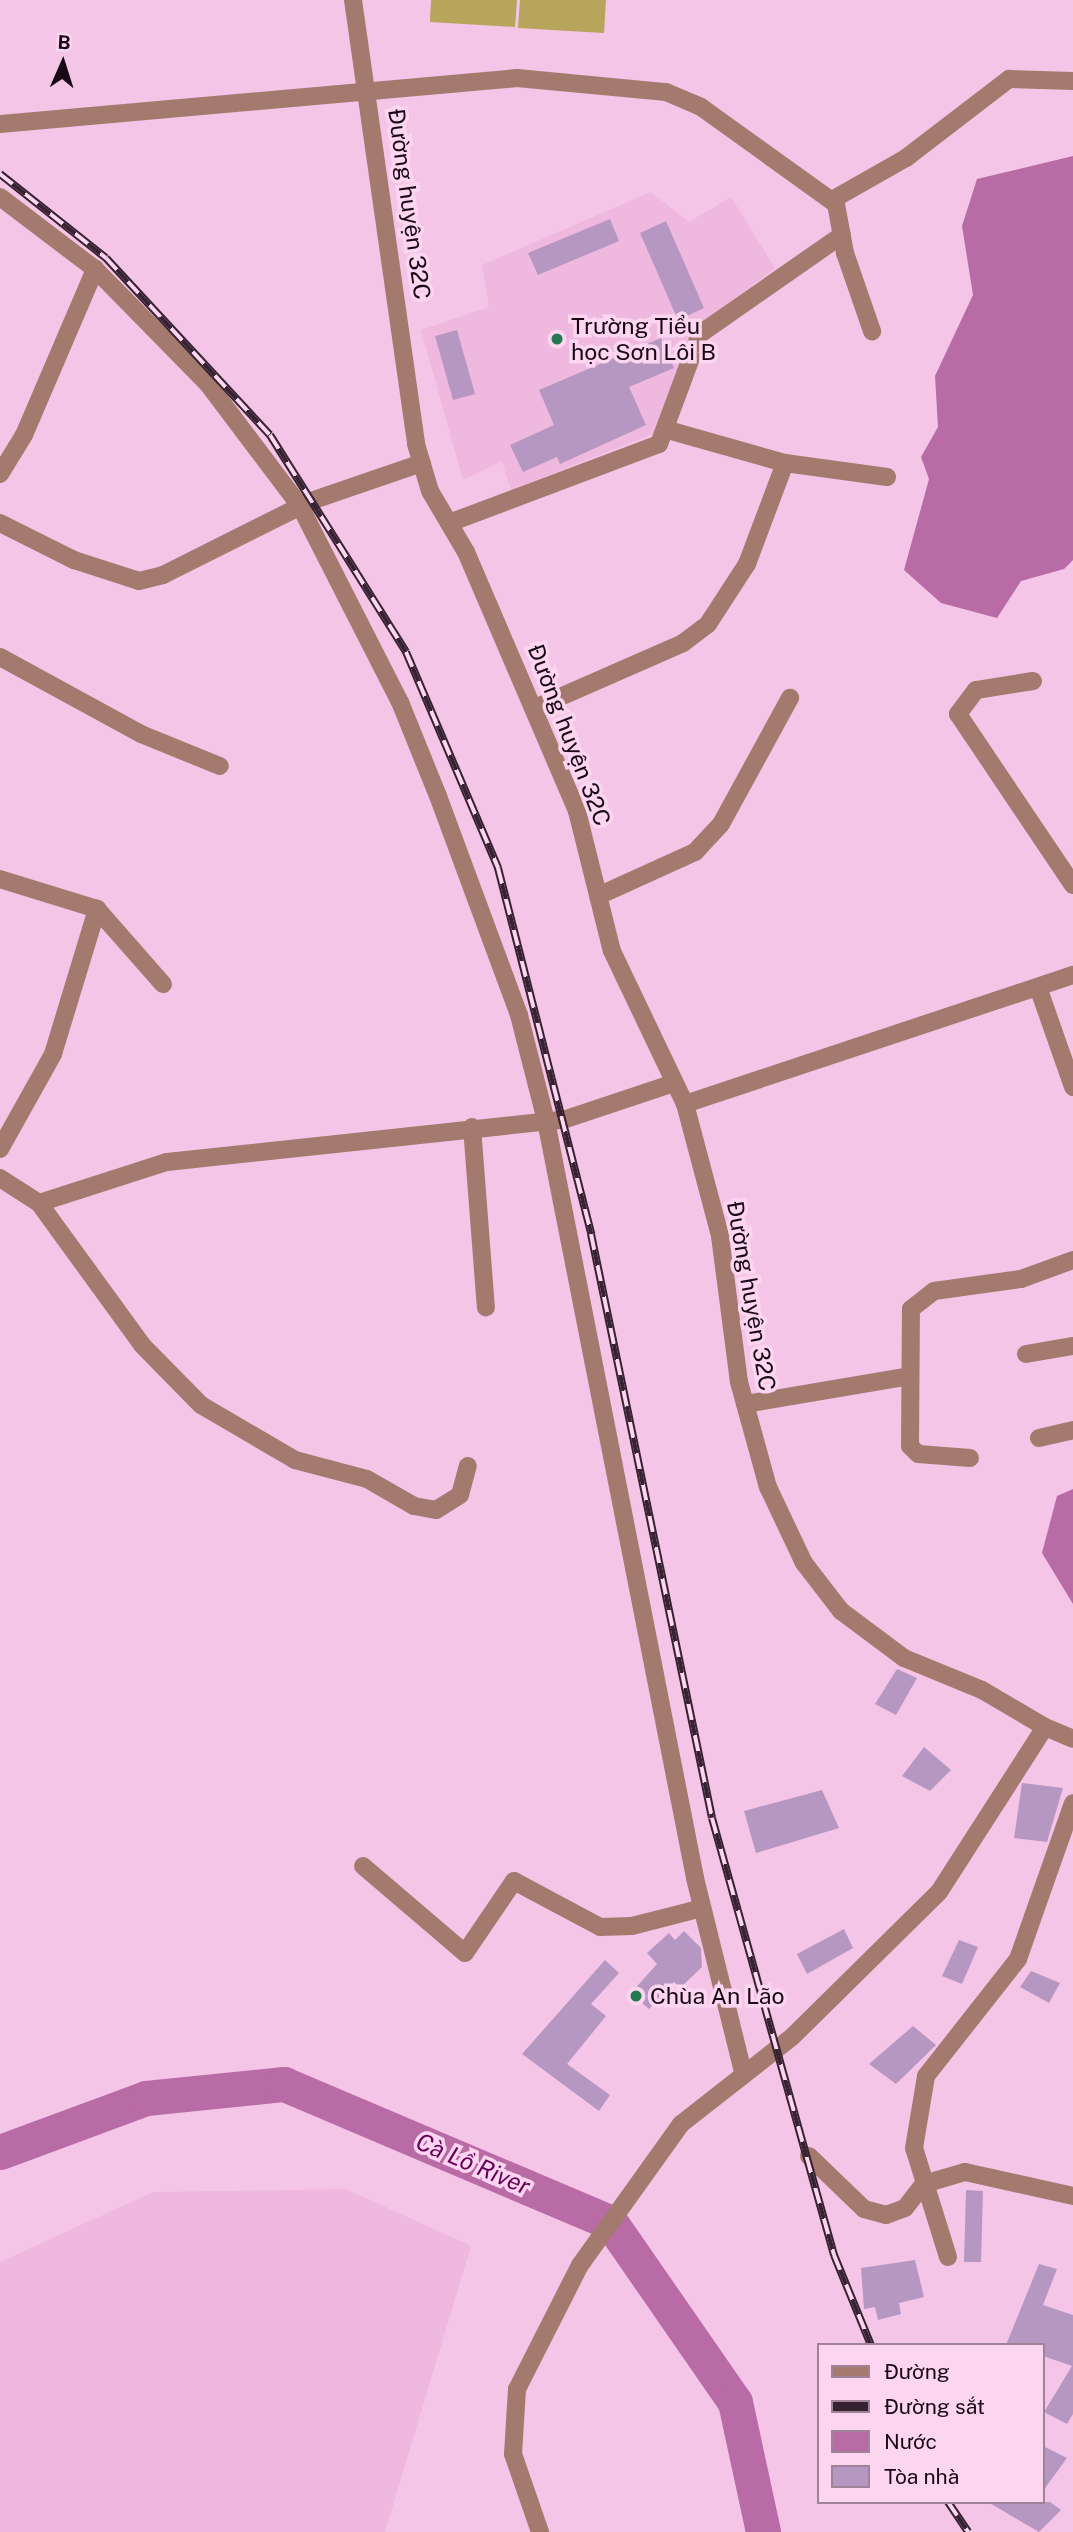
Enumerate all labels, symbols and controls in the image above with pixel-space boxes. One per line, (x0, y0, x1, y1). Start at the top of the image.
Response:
north arrow (28, 28, 98, 98)
text: B (57, 31, 71, 53)
street label: Đường huyện 32C (382, 107, 436, 301)
place label: Trường Tiểu học Sơn Lôi B (571, 312, 716, 366)
marker: Trường Tiểu học Sơn Lôi B (549, 331, 565, 347)
street label: Đường huyện 32C (522, 640, 616, 830)
street label: Đường huyện 32C (721, 1199, 781, 1393)
place label: Chùa An Lão (650, 1982, 785, 2010)
marker: Chùa An Lão (628, 1988, 644, 2004)
water label: Cà Lồ River (411, 2127, 535, 2201)
legend (818, 2343, 1045, 2504)
text: Đường (884, 2359, 950, 2384)
text: Đường sắt (884, 2394, 985, 2419)
text: Nước (884, 2429, 937, 2454)
text: Tòa nhà (884, 2464, 959, 2489)

